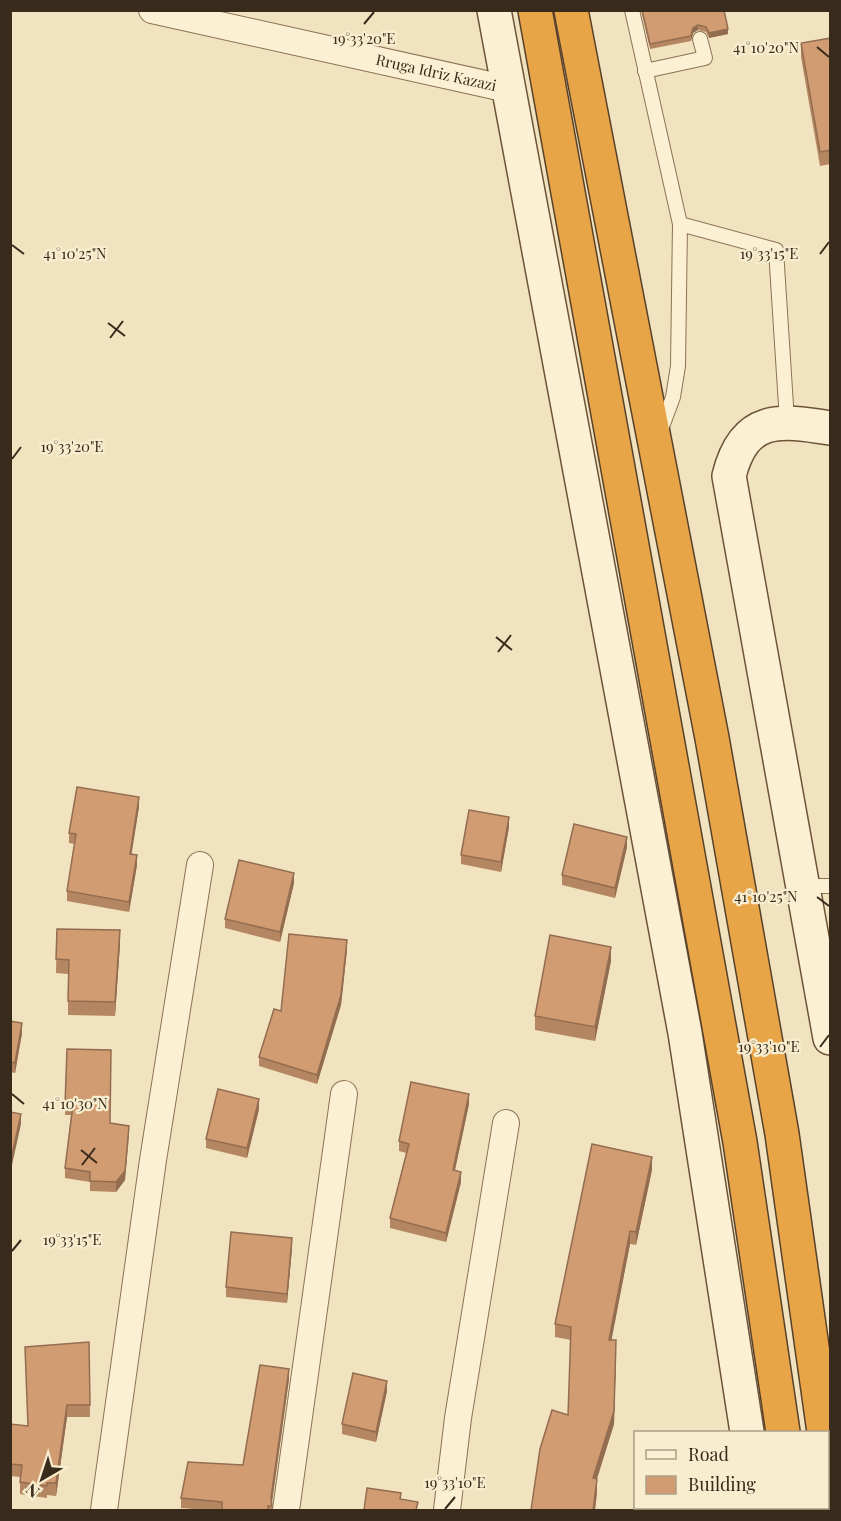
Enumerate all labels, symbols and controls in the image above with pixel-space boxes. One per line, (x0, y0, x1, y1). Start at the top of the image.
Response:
text: 19°33'20"E (333, 28, 396, 48)
text: 41°10'20"N (733, 37, 799, 57)
street label: Rruga Idriz Kazazi (374, 49, 499, 95)
text: 41°10'25"N (43, 243, 107, 263)
text: 19°33'15"E (740, 243, 798, 263)
text: 19°33'20"E (41, 436, 104, 456)
text: 41°10'25"N (734, 886, 798, 906)
text: 19°33'10"E (738, 1036, 800, 1056)
text: 41°10'30"N (42, 1093, 108, 1113)
text: 19°33'15"E (43, 1229, 101, 1249)
legend (634, 1431, 829, 1509)
text: Road (688, 1442, 729, 1466)
north arrow (12, 1449, 72, 1509)
text: 19°33'10"E (424, 1472, 486, 1492)
text: Building (688, 1472, 756, 1496)
text: N (21, 1479, 43, 1503)

